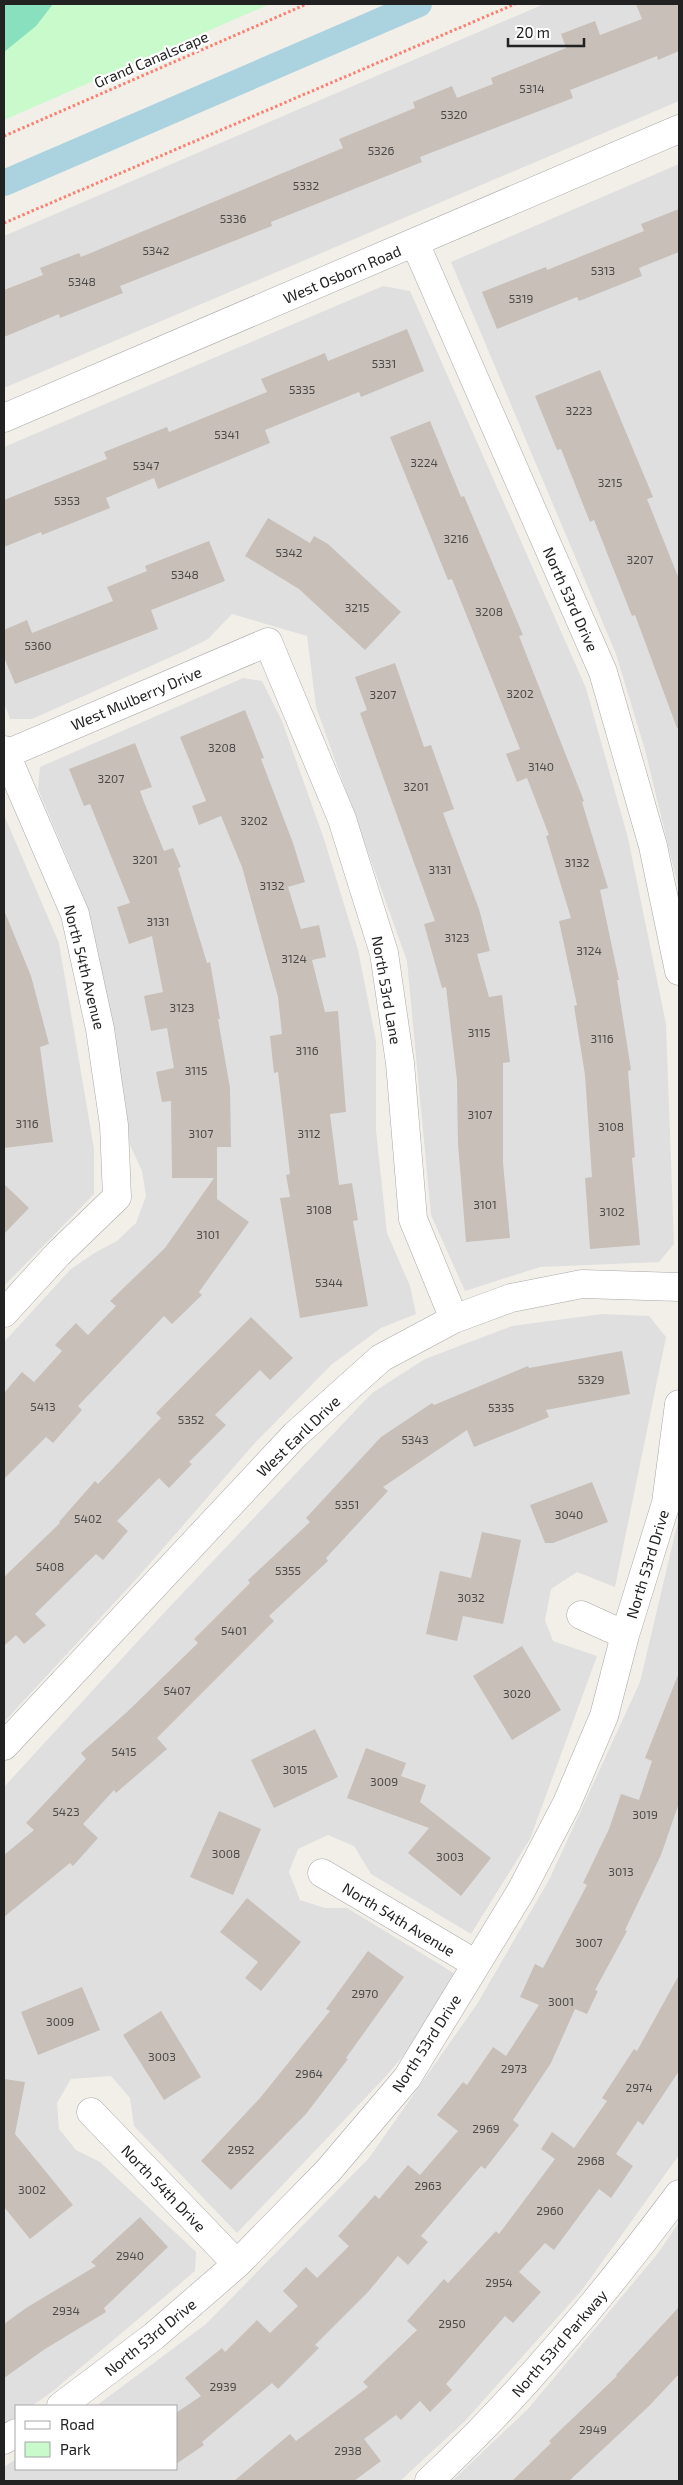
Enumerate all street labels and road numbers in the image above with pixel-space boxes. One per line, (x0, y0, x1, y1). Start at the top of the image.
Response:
street label: Grand Canalscape (91, 27, 211, 91)
street label: West Osborn Road (280, 241, 404, 307)
street label: North 53rd Drive (540, 544, 602, 654)
street label: West Mulberry Drive (68, 662, 204, 734)
street label: North 54th Avenue (61, 903, 109, 1031)
street label: North 53rd Lane (369, 934, 405, 1046)
street label: West Earll Drive (253, 1392, 343, 1480)
street label: North 53rd Drive (622, 1507, 672, 1621)
street label: North 54th Avenue (340, 1878, 458, 1960)
street label: North 53rd Drive (388, 1991, 464, 2095)
street label: North 54th Drive (118, 2141, 210, 2235)
street label: North 53rd Parkway (508, 2286, 611, 2400)
street label: North 53rd Drive (101, 2295, 199, 2379)

